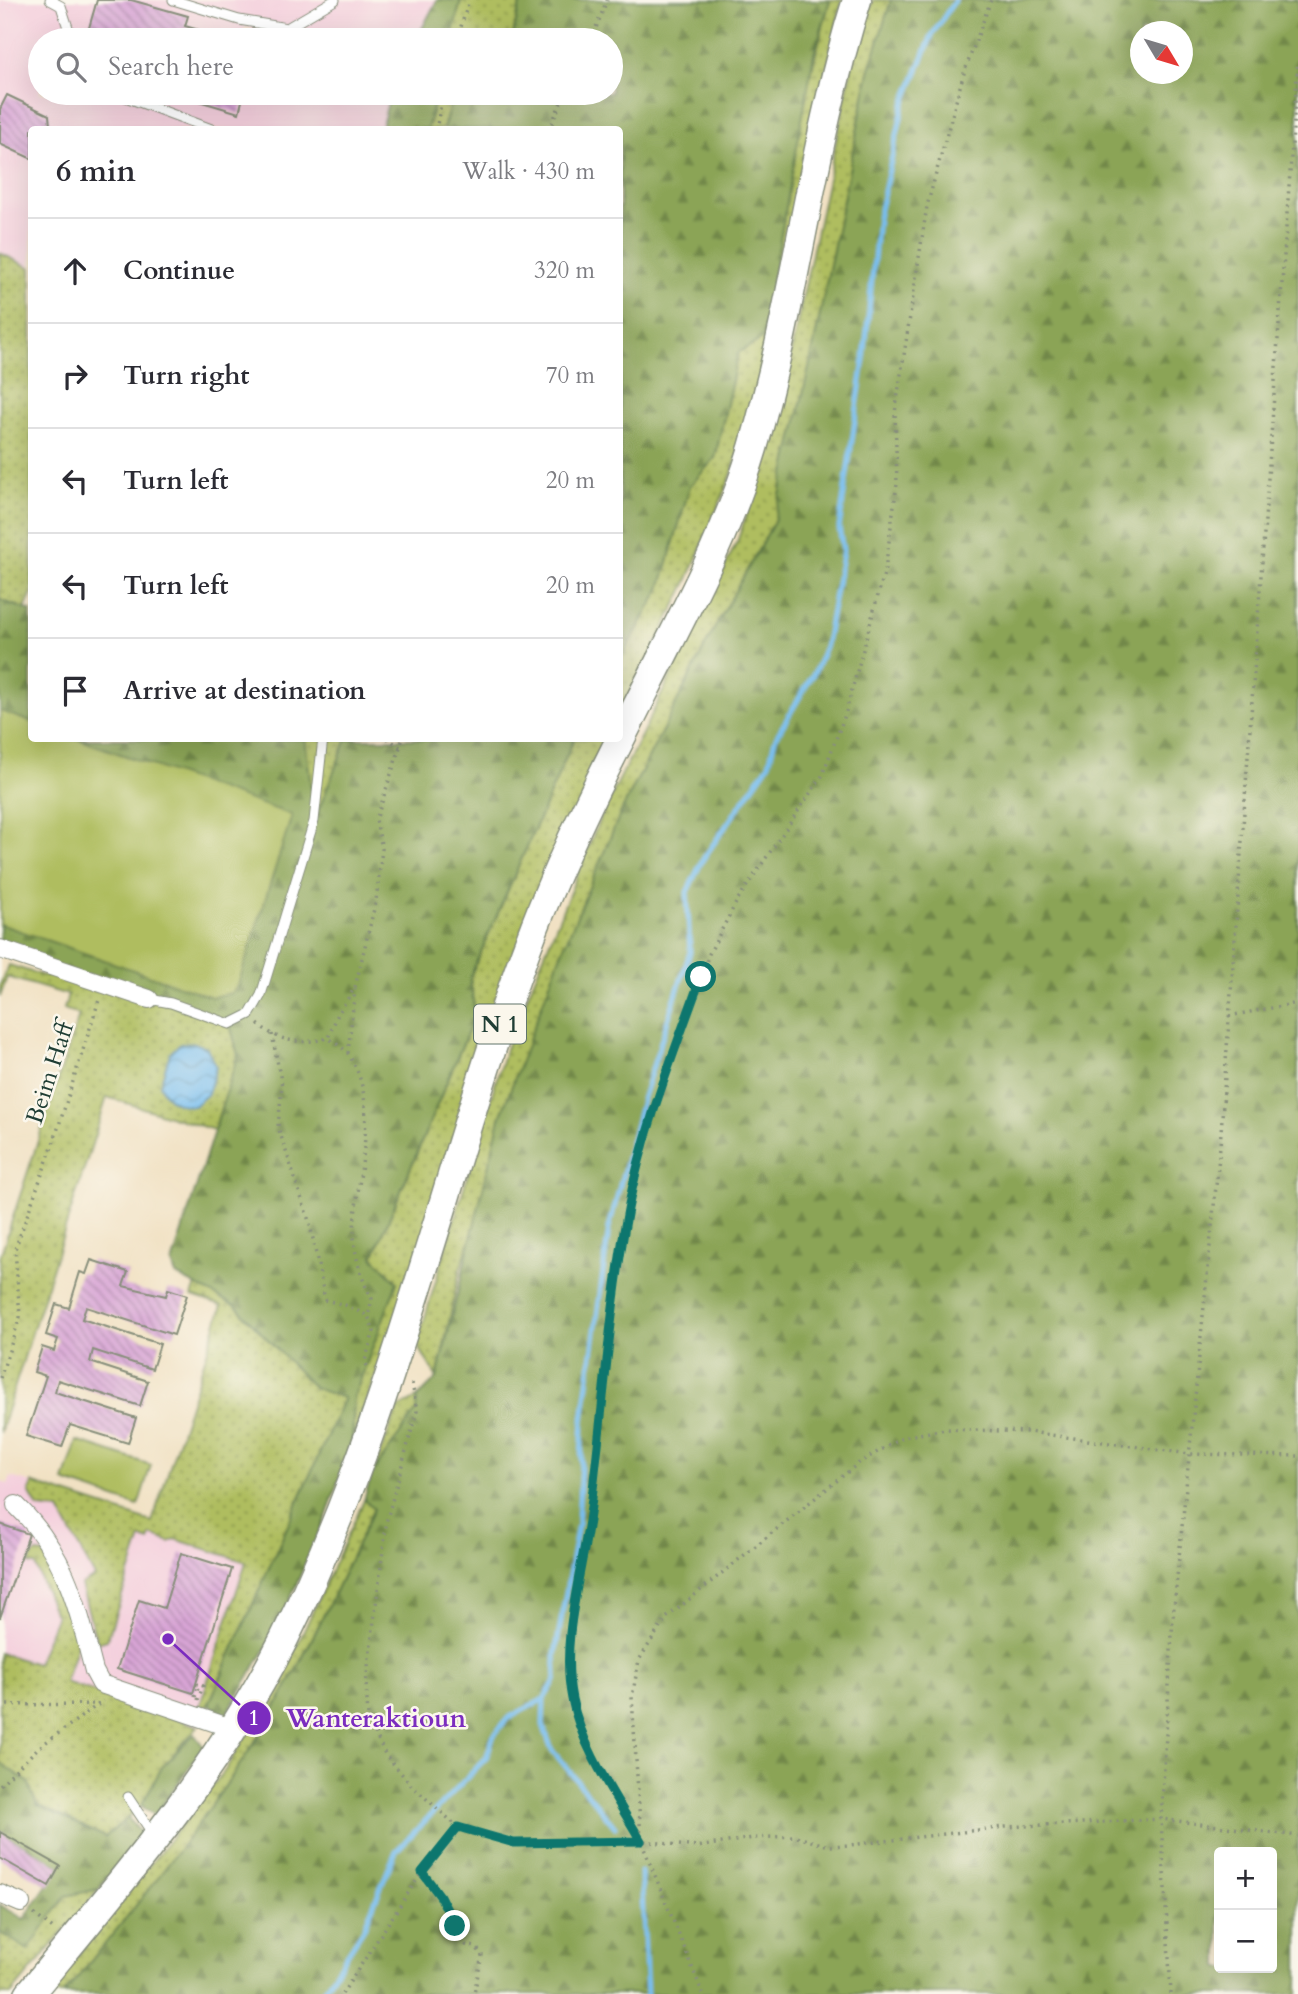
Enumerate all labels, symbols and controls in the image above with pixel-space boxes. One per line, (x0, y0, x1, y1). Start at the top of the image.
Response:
north arrow (1130, 21, 1193, 84)
search box (28, 28, 623, 105)
icon: search (52, 48, 90, 86)
text: Search here (108, 49, 234, 84)
text: 6 min (56, 151, 136, 192)
text: Walk · 430 m (462, 156, 595, 187)
icon: ahead (56, 252, 94, 290)
text: Continue (123, 253, 235, 288)
text: 320 m (534, 255, 595, 286)
icon: right (56, 357, 94, 395)
text: Turn right (123, 358, 250, 393)
text: 70 m (546, 360, 595, 391)
icon: left (56, 462, 94, 500)
text: Turn left (123, 463, 228, 498)
text: 20 m (546, 465, 595, 496)
icon: left (56, 567, 94, 605)
text: Turn left (123, 568, 228, 603)
text: 20 m (546, 570, 595, 601)
icon: arrive (56, 672, 94, 710)
text: Arrive at destination (123, 673, 366, 708)
route start (685, 961, 716, 992)
road number: N 1 (474, 1004, 526, 1044)
street label: Beim Haff (18, 1014, 83, 1128)
callout: Wanteraktioun (237, 1694, 480, 1741)
text: Wanteraktioun (285, 1701, 466, 1736)
text: 1 (249, 1704, 259, 1733)
map controls (1214, 1847, 1277, 1973)
button: + (1214, 1847, 1277, 1910)
route end (439, 1910, 470, 1941)
button: − (1214, 1910, 1277, 1973)

